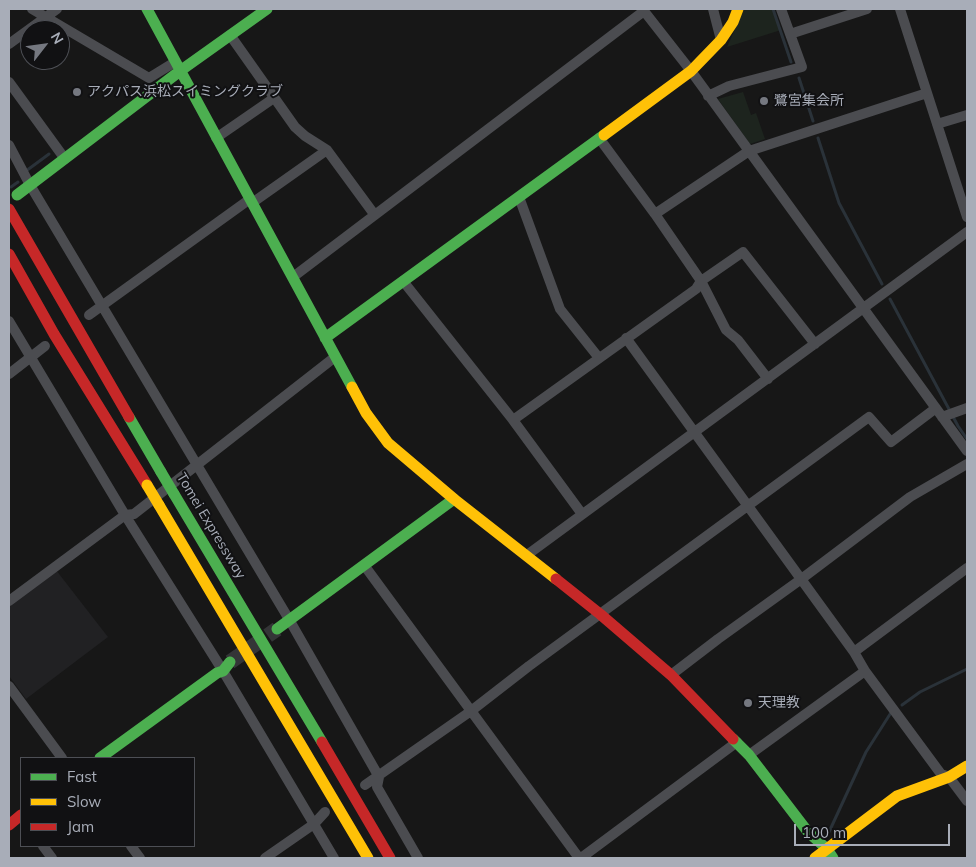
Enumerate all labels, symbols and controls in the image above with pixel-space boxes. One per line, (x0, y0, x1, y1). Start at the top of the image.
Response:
north arrow (20, 20, 70, 70)
text: N (47, 29, 68, 47)
place label: アクパス浜松スイミングクラブ (87, 84, 283, 100)
marker: アクパス浜松スイミングクラブ (71, 86, 83, 98)
place label: 鷺宮集会所 (774, 93, 844, 109)
marker: 鷺宮集会所 (758, 95, 770, 107)
street label: Tomei Expressway (173, 470, 249, 582)
place label: 天理教 (758, 695, 800, 711)
marker: 天理教 (742, 697, 754, 709)
legend (20, 757, 195, 847)
text: Fast (67, 767, 97, 786)
text: Slow (67, 792, 101, 811)
scale bar (796, 814, 952, 846)
text: Jam (67, 817, 94, 836)
text: 100 m (802, 823, 846, 842)

